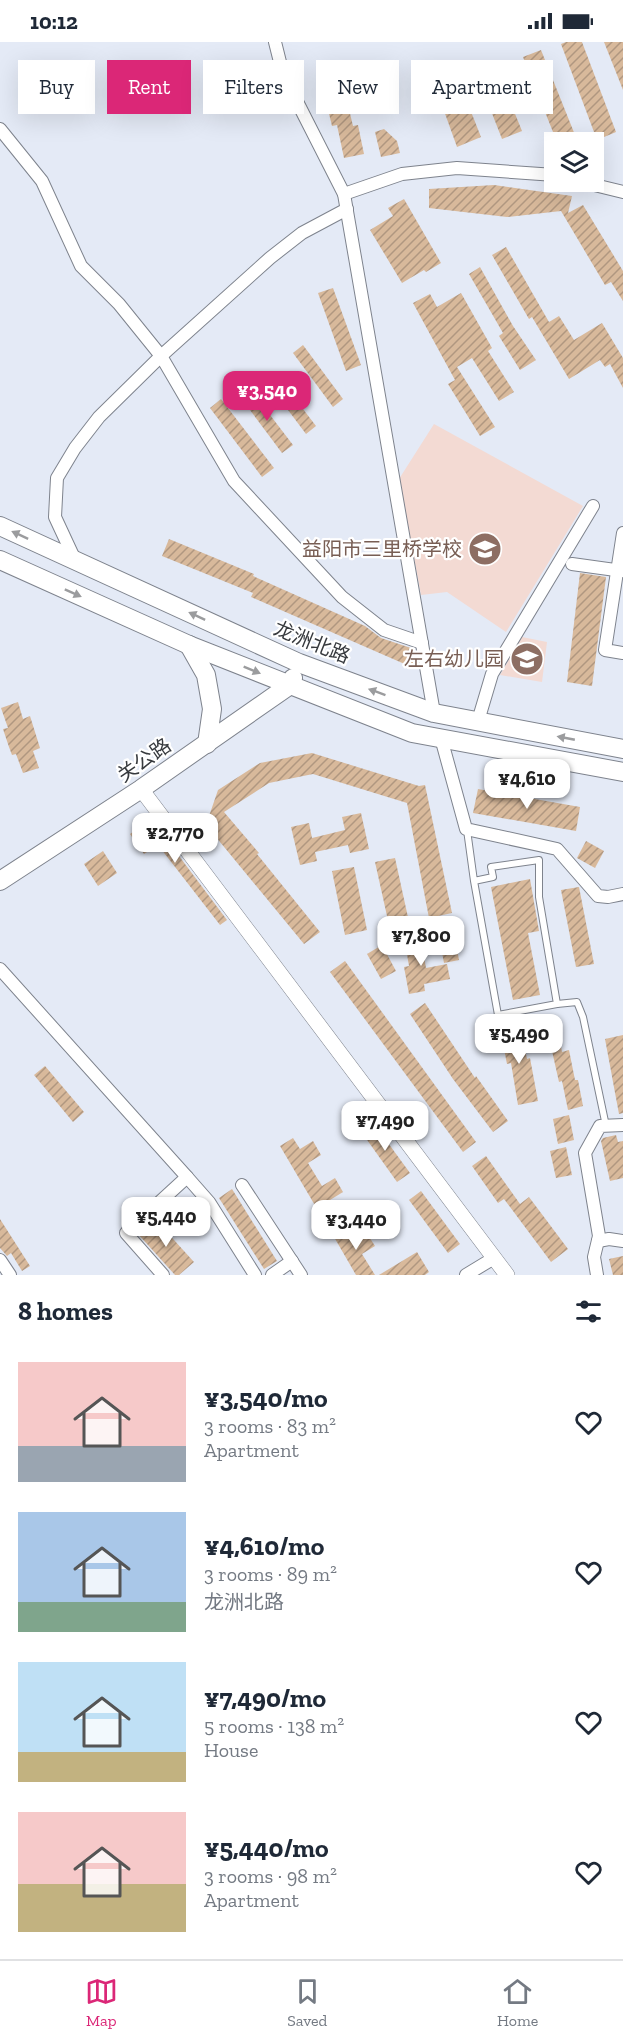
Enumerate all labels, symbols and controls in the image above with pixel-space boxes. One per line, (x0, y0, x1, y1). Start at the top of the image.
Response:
text: 10:12 (30, 8, 78, 35)
chip: Buy (18, 60, 95, 114)
chip: Rent (107, 60, 191, 114)
chip: Filters (203, 60, 304, 114)
chip: New (316, 60, 399, 114)
chip: Apartment (411, 60, 553, 114)
map controls (544, 132, 604, 192)
button: layers (544, 132, 604, 192)
pin: ¥3,540 (218, 371, 316, 422)
text: ¥3,540 (237, 378, 297, 402)
one-way arrow (10, 530, 28, 540)
school or university icon: 益阳市三里桥学校 (467, 531, 503, 567)
place label: 益阳市三里桥学校 (302, 537, 462, 561)
one-way arrow (64, 588, 82, 598)
one-way arrow (188, 611, 206, 621)
street label: 龙洲北路 (270, 616, 354, 668)
school or university icon: 左右幼儿园 (509, 641, 545, 677)
place label: 左右幼儿园 (404, 647, 504, 671)
one-way arrow (243, 665, 261, 675)
one-way arrow (367, 686, 385, 696)
street label: 关公路 (113, 733, 175, 787)
one-way arrow (556, 733, 575, 742)
pin: ¥4,610 (478, 759, 576, 810)
text: ¥4,610 (498, 766, 556, 790)
pin: ¥2,770 (126, 813, 224, 864)
text: ¥2,770 (146, 820, 204, 844)
pin: ¥7,800 (372, 916, 470, 967)
text: ¥7,800 (391, 923, 451, 947)
pin: ¥5,490 (470, 1014, 568, 1065)
text: ¥5,490 (489, 1021, 549, 1045)
pin: ¥7,490 (336, 1101, 434, 1152)
text: ¥7,490 (355, 1108, 415, 1132)
pin: ¥5,440 (117, 1197, 215, 1248)
pin: ¥3,440 (307, 1200, 405, 1251)
text: ¥5,440 (135, 1204, 197, 1228)
text: ¥3,440 (325, 1207, 387, 1231)
text: 8 homes (18, 1295, 113, 1327)
icon: filters (572, 1295, 605, 1328)
text: ¥3,540/mo (204, 1382, 328, 1414)
icon: home (66, 1386, 138, 1458)
icon: heart (572, 1406, 605, 1439)
text: 3 rooms · 83 m² (204, 1414, 336, 1438)
text: Apartment (204, 1438, 299, 1462)
text: ¥4,610/mo (204, 1530, 324, 1562)
icon: home (66, 1536, 138, 1608)
icon: heart (572, 1556, 605, 1589)
text: 3 rooms · 89 m² (204, 1562, 337, 1586)
text: 龙洲北路 (204, 1590, 284, 1614)
text: ¥7,490/mo (204, 1682, 326, 1714)
icon: home (66, 1686, 138, 1758)
icon: heart (572, 1706, 605, 1739)
text: 5 rooms · 138 m² (204, 1714, 344, 1738)
text: House (204, 1738, 258, 1762)
text: ¥5,440/mo (204, 1832, 329, 1864)
icon: home (66, 1836, 138, 1908)
icon: heart (572, 1856, 605, 1889)
text: 3 rooms · 98 m² (204, 1864, 337, 1888)
text: Apartment (204, 1888, 299, 1912)
tab: Map (85, 1975, 118, 2030)
tab: Saved (287, 1975, 327, 2030)
tab: Home (497, 1975, 538, 2030)

